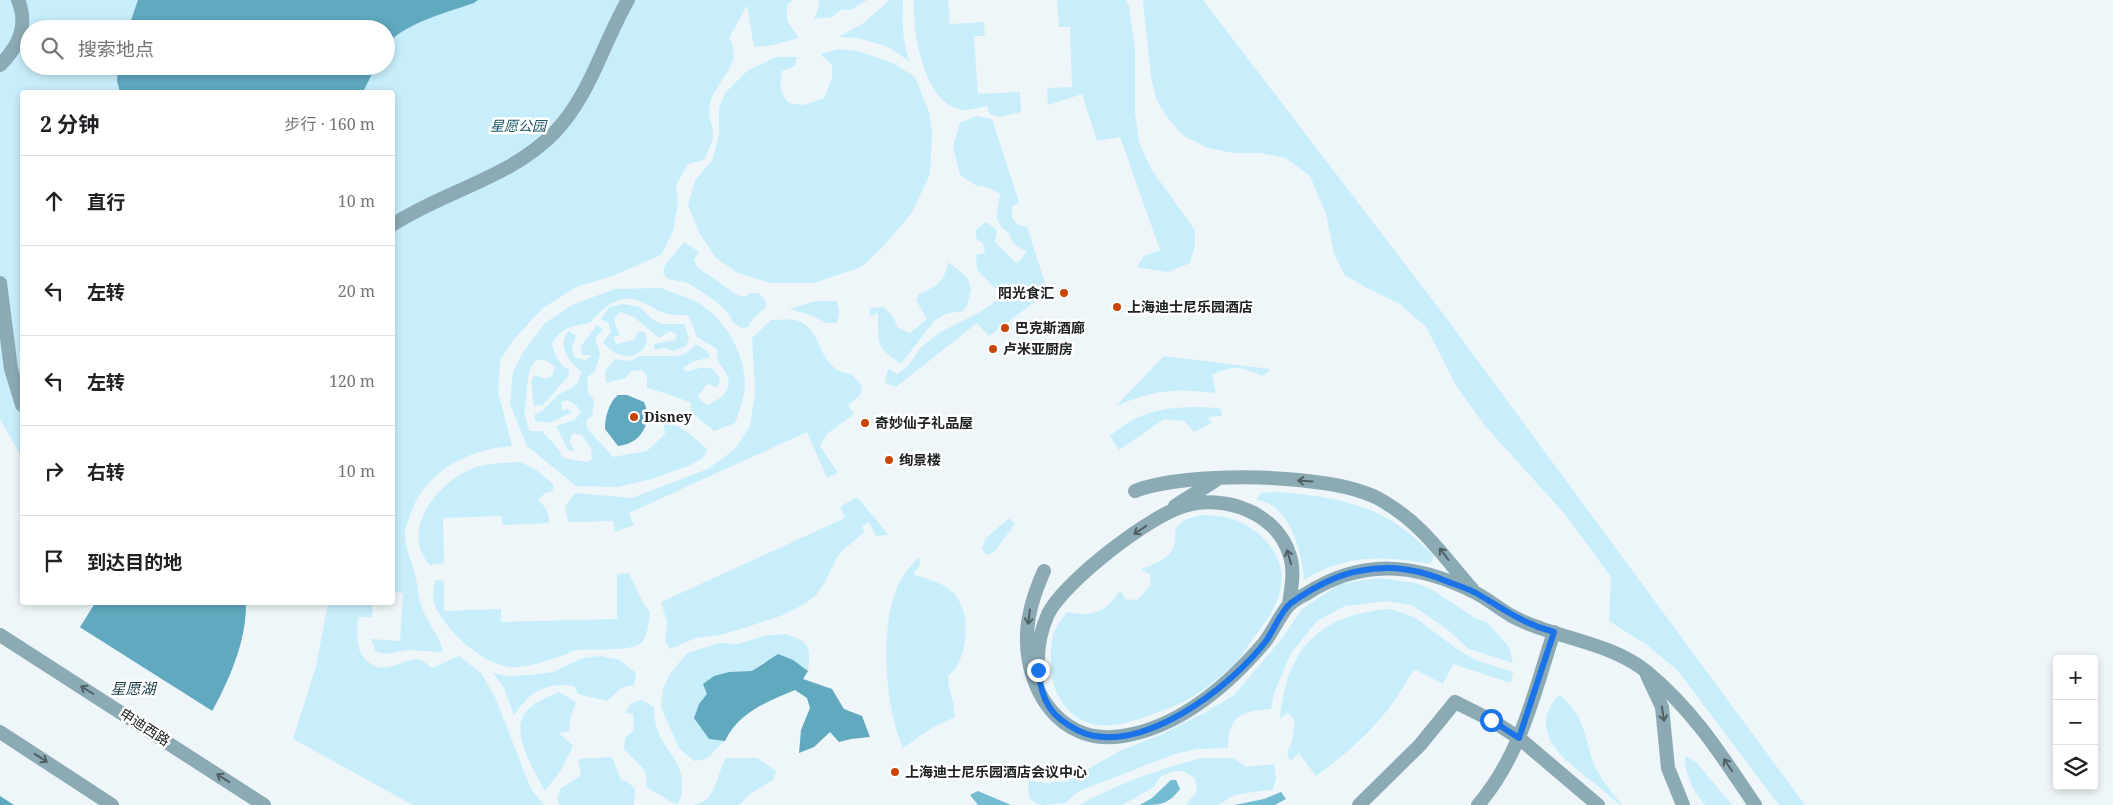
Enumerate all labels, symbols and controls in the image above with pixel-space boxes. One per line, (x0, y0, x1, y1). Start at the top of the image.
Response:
search box (20, 20, 395, 75)
icon: search (38, 34, 66, 62)
text: 搜索地点 (78, 36, 154, 62)
text: 2 分钟 (40, 110, 99, 138)
text: 步行 · 160 m (285, 113, 375, 135)
park label: 星愿公园 (490, 116, 548, 135)
icon: ahead (40, 187, 68, 215)
text: 直行 (87, 189, 125, 215)
text: 10 m (338, 190, 375, 212)
icon: left (40, 277, 68, 305)
text: 左转 (87, 279, 125, 305)
text: 20 m (338, 280, 375, 302)
place label: 阳光食汇 (998, 283, 1054, 302)
marker: 阳光食汇 (1058, 287, 1070, 299)
place label: 上海迪士尼乐园酒店 (1127, 297, 1253, 316)
marker: 上海迪士尼乐园酒店 (1111, 301, 1123, 313)
place label: 巴克斯酒廊 (1015, 318, 1085, 337)
marker: 巴克斯酒廊 (999, 322, 1011, 334)
place label: 卢米亚厨房 (1003, 339, 1073, 358)
marker: 卢米亚厨房 (987, 343, 999, 355)
icon: left (40, 367, 68, 395)
text: 左转 (87, 369, 125, 395)
text: 120 m (329, 370, 375, 392)
place label: Disney (644, 407, 693, 426)
marker: Disney (628, 411, 640, 423)
place label: 奇妙仙子礼品屋 (875, 413, 973, 432)
marker: 奇妙仙子礼品屋 (859, 417, 871, 429)
place label: 绚景楼 (899, 450, 941, 469)
marker: 绚景楼 (883, 454, 895, 466)
icon: right (40, 457, 68, 485)
text: 右转 (87, 459, 125, 485)
text: 10 m (338, 460, 375, 482)
one-way arrow (1297, 476, 1313, 485)
one-way arrow (1134, 525, 1148, 535)
icon: arrive (40, 547, 68, 575)
one-way arrow (1439, 547, 1449, 561)
text: 到达目的地 (87, 549, 182, 575)
one-way arrow (1284, 549, 1294, 565)
one-way arrow (1024, 609, 1034, 625)
map controls (2053, 655, 2098, 790)
button: + (2053, 655, 2098, 700)
route end (1027, 659, 1050, 682)
water label: 星愿湖 (110, 678, 157, 698)
one-way arrow (81, 684, 95, 694)
button: − (2053, 700, 2098, 745)
street label: 申迪西路 (117, 703, 174, 750)
one-way arrow (1658, 706, 1668, 722)
route start (1480, 709, 1503, 732)
button: layers (2053, 745, 2098, 790)
one-way arrow (33, 754, 47, 764)
one-way arrow (1723, 758, 1733, 772)
place label: 上海迪士尼乐园酒店会议中心 (905, 762, 1087, 781)
marker: 上海迪士尼乐园酒店会议中心 (889, 766, 901, 778)
one-way arrow (217, 773, 231, 783)

